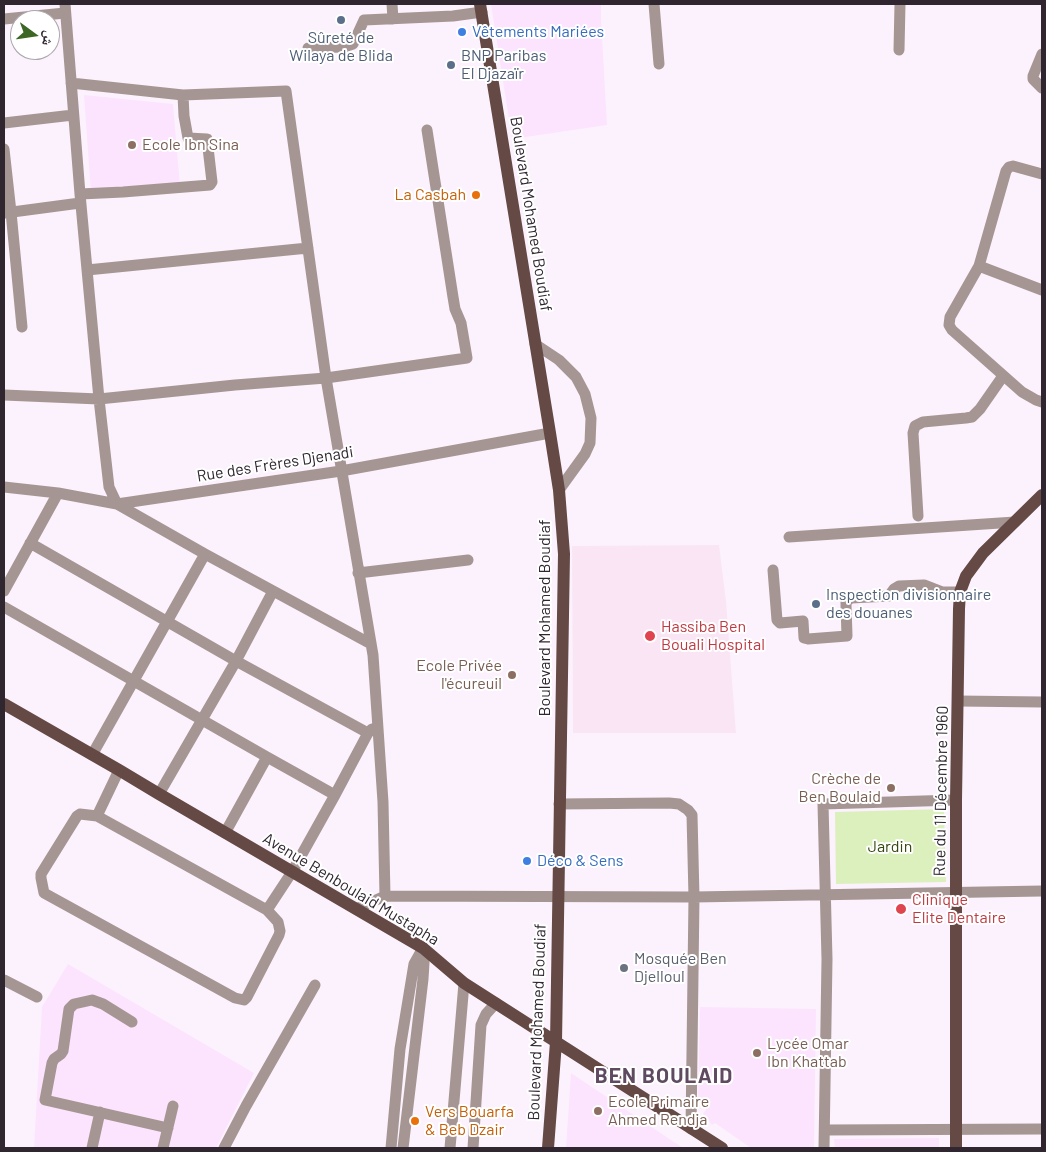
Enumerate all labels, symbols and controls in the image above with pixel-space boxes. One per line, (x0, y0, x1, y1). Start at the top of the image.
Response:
north arrow (10, 10, 60, 60)
marker: Sûreté de Wilaya de Blida (335, 14, 347, 26)
place label: Vêtements Mariées (472, 22, 604, 42)
marker: Vêtements Mariées (456, 26, 468, 38)
place label: Sûreté de Wilaya de Blida (289, 28, 393, 66)
text: ش (39, 29, 59, 48)
place label: BNP Paribas El Djazaïr (461, 46, 546, 84)
marker: BNP Paribas El Djazaïr (445, 59, 457, 71)
street label: Boulevard Mohamed Boudiaf (506, 115, 556, 313)
place label: Ecole Ibn Sina (142, 135, 239, 155)
marker: Ecole Ibn Sina (126, 139, 138, 151)
place label: La Casbah (395, 185, 466, 205)
marker: La Casbah (470, 189, 482, 201)
street label: Rue des Frères Djenadi (195, 442, 355, 486)
street label: Boulevard Mohamed Boudiaf (535, 519, 555, 717)
place label: Inspection divisionnaire des douanes (826, 585, 991, 623)
marker: Inspection divisionnaire des douanes (810, 598, 822, 610)
place label: Hassiba Ben Bouali Hospital (661, 617, 765, 655)
marker: Hassiba Ben Bouali Hospital (643, 629, 657, 643)
place label: Ecole Privée l'écureuil (416, 656, 502, 694)
marker: Ecole Privée l'écureuil (506, 669, 518, 681)
street label: Rue du 11 Décembre 1960 (930, 705, 952, 877)
place label: Crèche de Ben Boulaid (799, 769, 881, 807)
marker: Crèche de Ben Boulaid (885, 782, 897, 794)
street label: Avenue Benboulaid Mustapha (259, 829, 443, 949)
park label: Jardin (868, 837, 912, 857)
place label: Déco & Sens (537, 851, 624, 871)
marker: Déco & Sens (521, 855, 533, 867)
place label: Clinique Elite Dentaire (912, 890, 1006, 928)
marker: Clinique Elite Dentaire (894, 902, 908, 916)
street label: Boulevard Mohamed Boudiaf (524, 923, 550, 1121)
place label: Mosquée Ben Djelloul (634, 949, 727, 987)
marker: Mosquée Ben Djelloul (618, 962, 630, 974)
place label: Lycée Omar Ibn Khattab (767, 1034, 849, 1072)
marker: Lycée Omar Ibn Khattab (751, 1047, 763, 1059)
district label: BEN BOULAID (593, 1063, 735, 1089)
place label: Ecole Primaire Ahmed Rendja (608, 1092, 709, 1130)
place label: Vers Bouarfa & Beb Dzair (425, 1102, 514, 1140)
marker: Ecole Primaire Ahmed Rendja (592, 1105, 604, 1117)
marker: Vers Bouarfa & Beb Dzair (409, 1115, 421, 1127)

